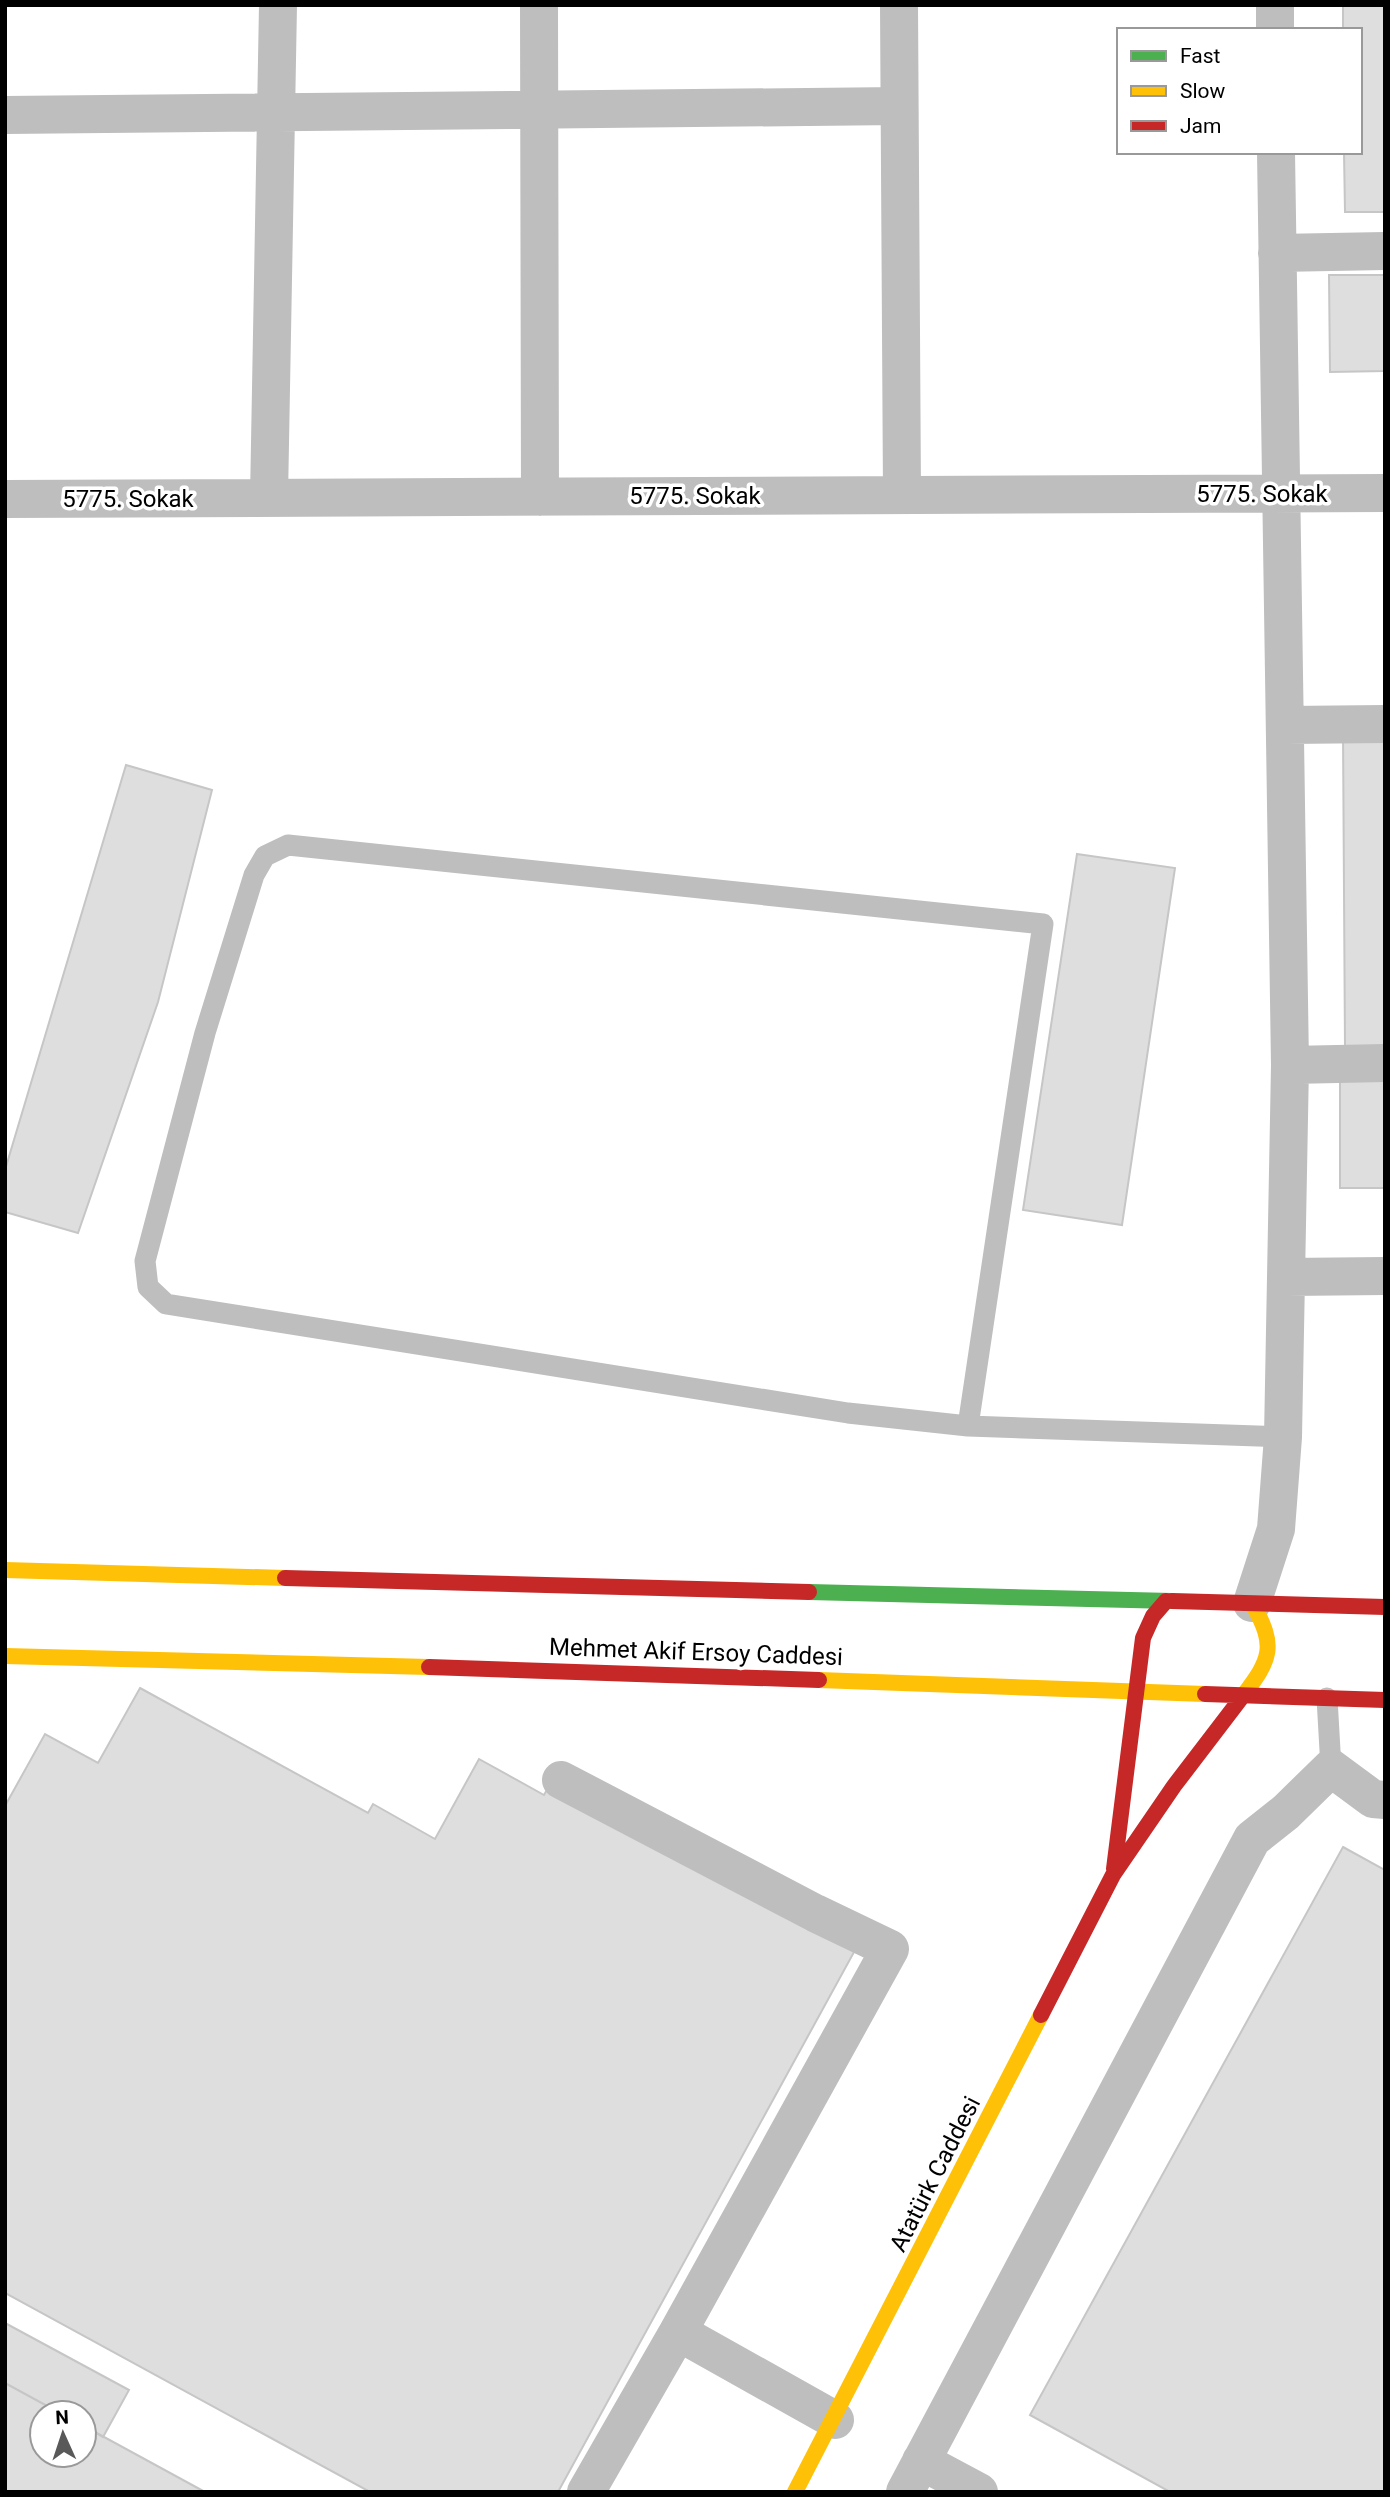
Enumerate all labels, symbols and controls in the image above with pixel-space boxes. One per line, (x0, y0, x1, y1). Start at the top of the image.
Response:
legend (1117, 28, 1362, 154)
text: Fast (1180, 44, 1221, 68)
text: Slow (1180, 79, 1226, 103)
text: Jam (1180, 114, 1221, 138)
street label: 5775. Sokak (1196, 480, 1329, 508)
street label: 5775. Sokak (629, 482, 762, 510)
street label: 5775. Sokak (62, 485, 195, 513)
street label: Mehmet Akif Ersoy Caddesi (549, 1633, 843, 1671)
street label: Atatürk Caddesi (884, 2092, 986, 2256)
north arrow (28, 2399, 98, 2469)
text: N (55, 2406, 69, 2429)

